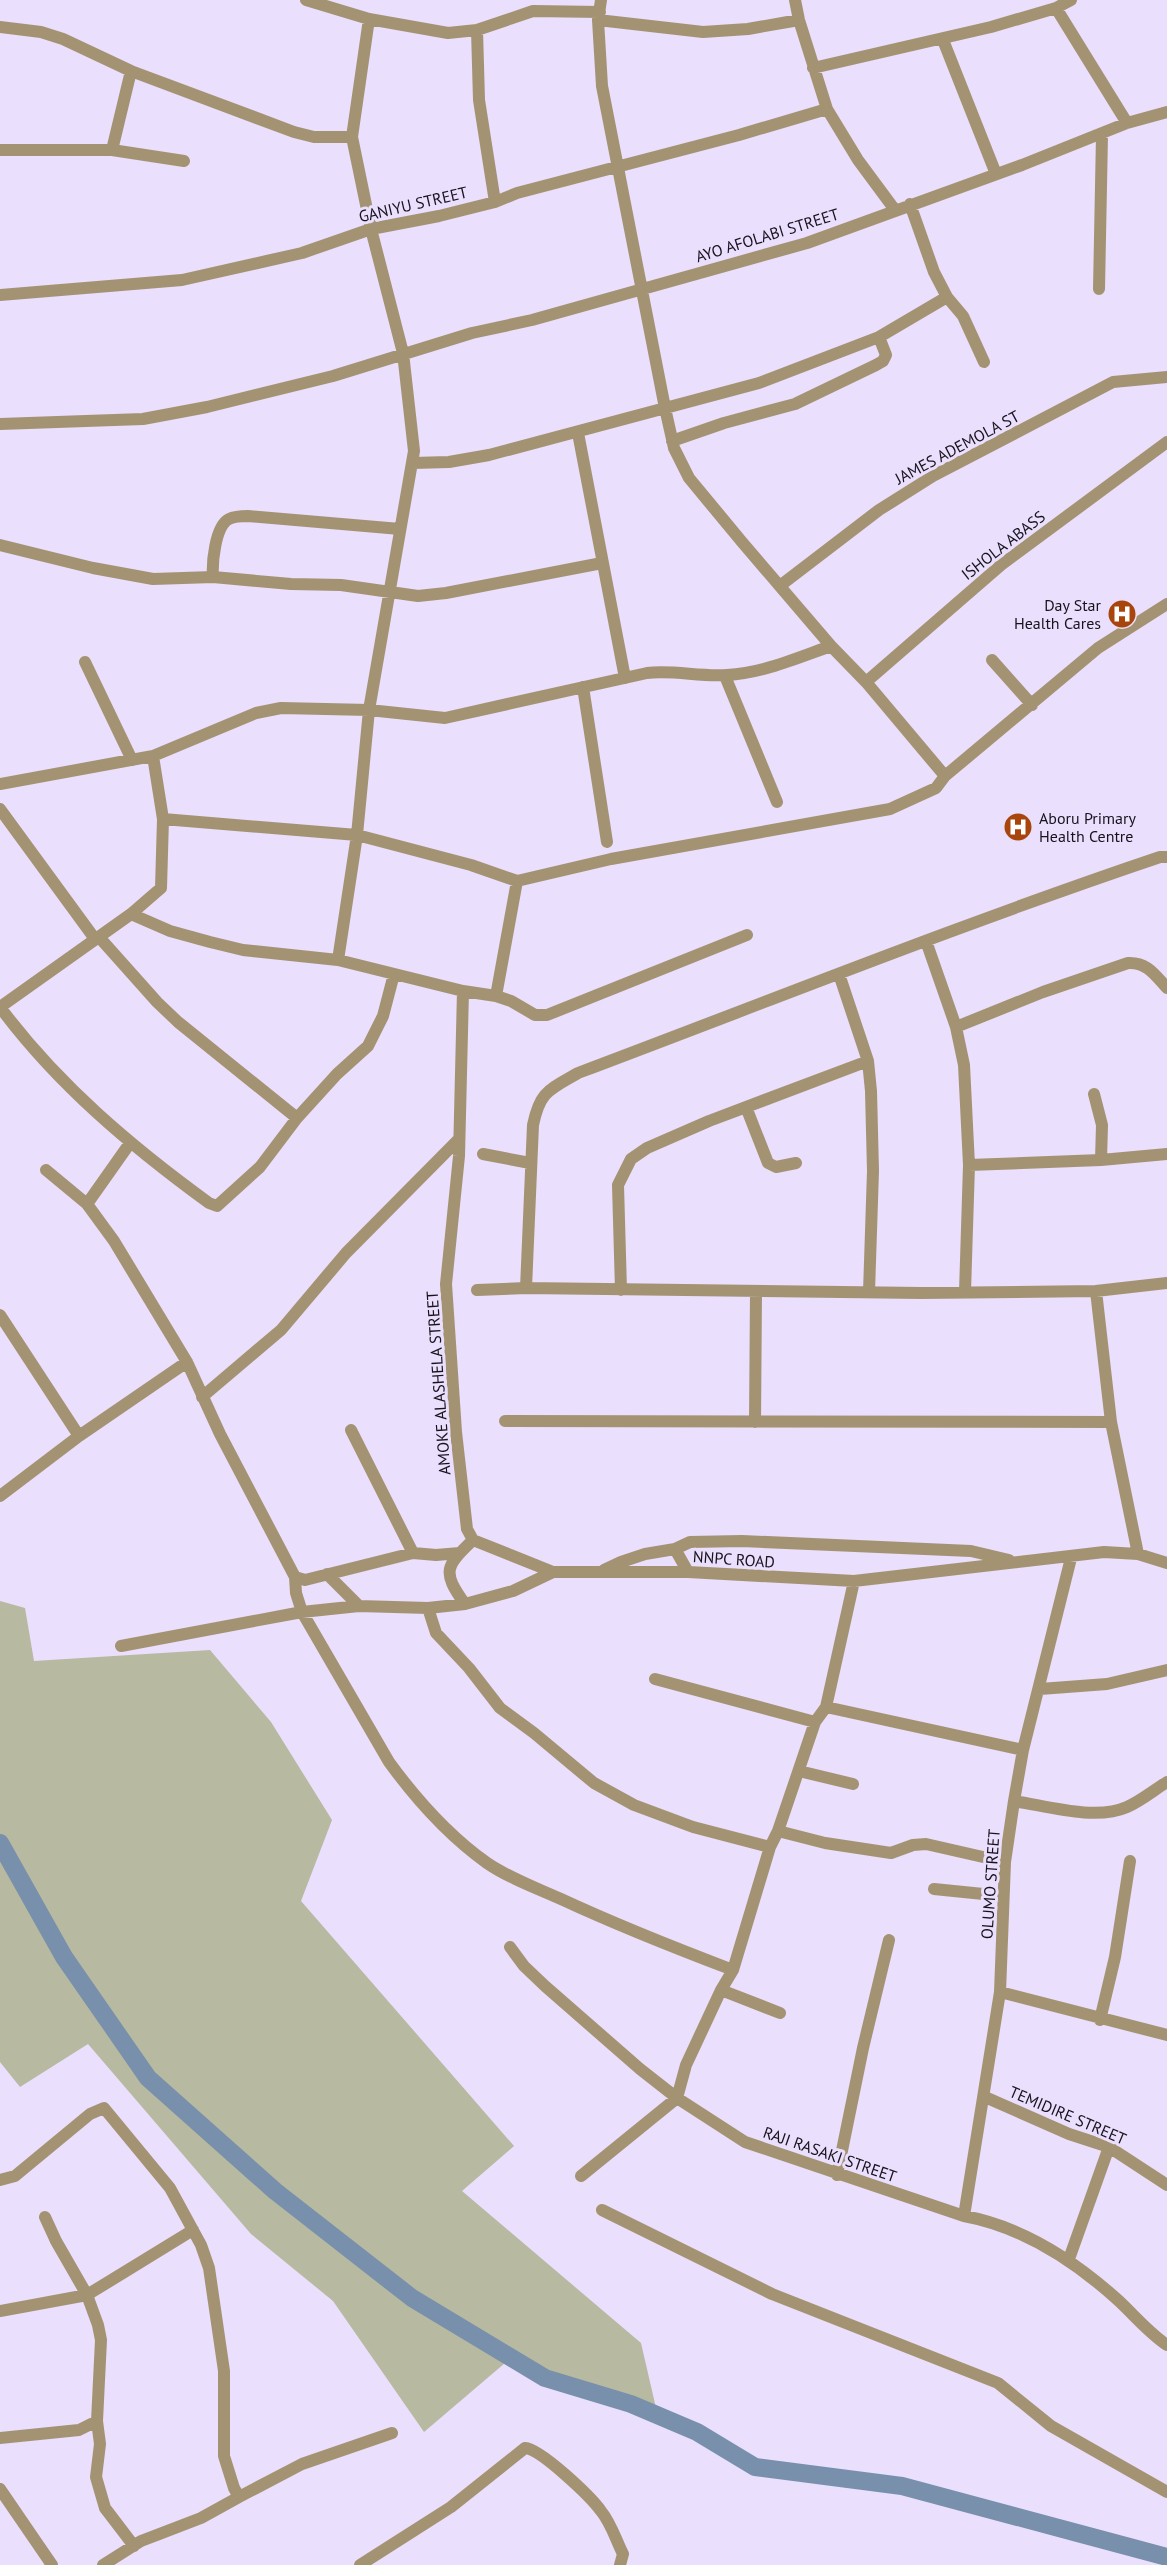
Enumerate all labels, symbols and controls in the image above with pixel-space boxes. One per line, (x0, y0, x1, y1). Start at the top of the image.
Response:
street label: GANIYU STREET (357, 182, 470, 226)
street label: AYO AFOLABI STREET (693, 204, 841, 266)
street label: JAMES ADEMOLA ST (890, 406, 1023, 489)
street label: ISHOLA ABASS (957, 506, 1049, 584)
place label: Day Star Health Cares (1014, 595, 1102, 633)
hospital icon: Day Star Health Cares (1106, 598, 1138, 630)
place label: Aboru Primary Health Centre (1039, 808, 1136, 846)
hospital icon: Aboru Primary Health Centre (1002, 811, 1034, 843)
street label: AMOKE ALASHELA STREET (422, 1290, 454, 1476)
street label: NNPC ROAD (692, 1546, 776, 1572)
street label: OLUMO STREET (976, 1828, 1004, 1940)
street label: TEMIDIRE STREET (1006, 2081, 1130, 2149)
street label: RAJI RASAKI STREET (761, 2122, 900, 2186)

